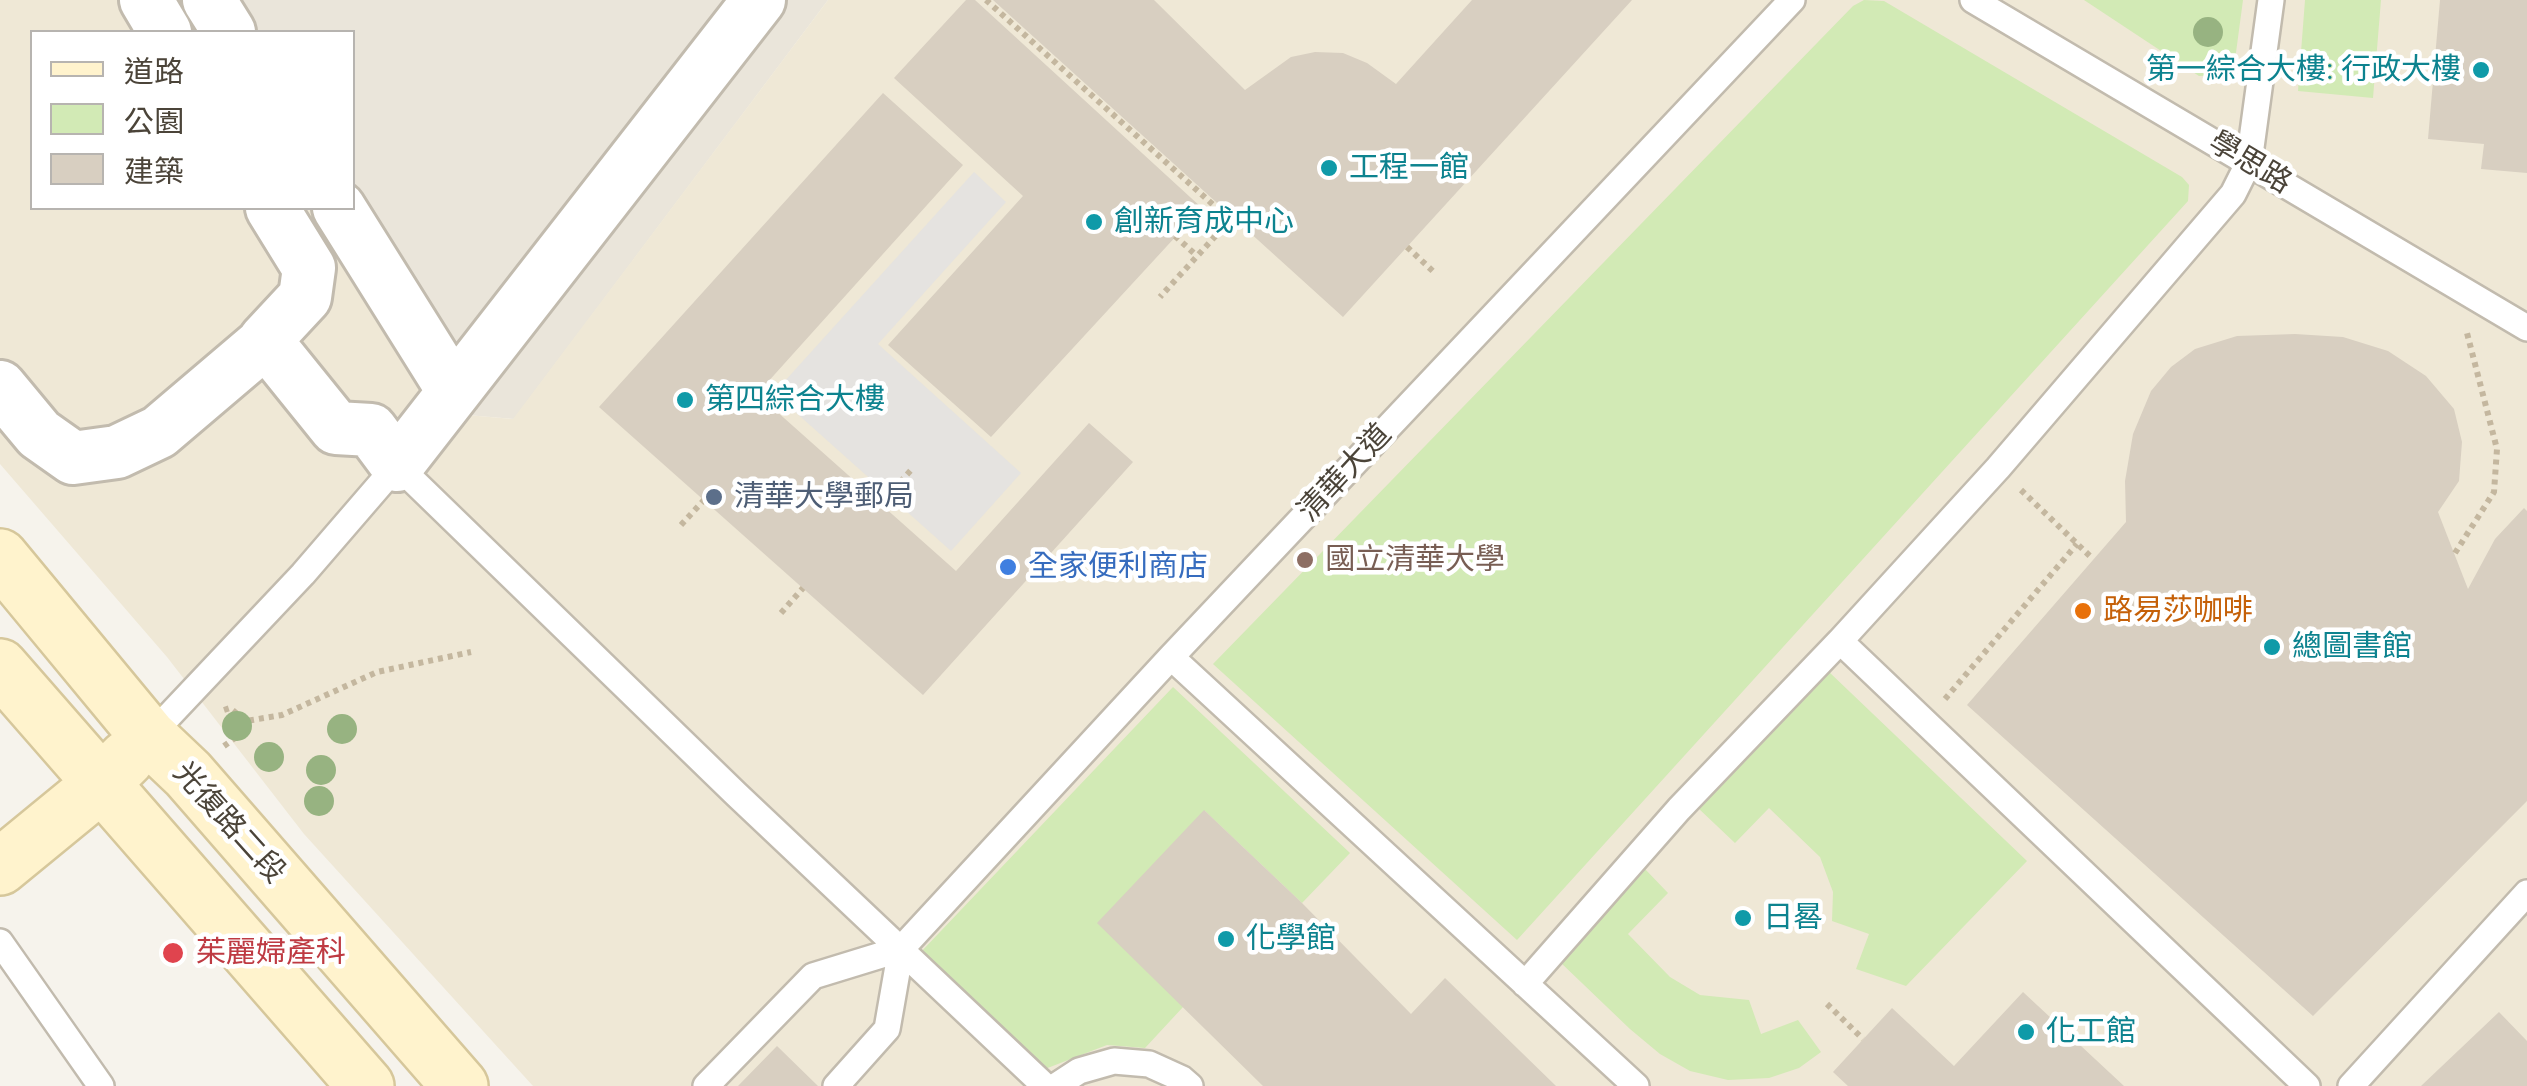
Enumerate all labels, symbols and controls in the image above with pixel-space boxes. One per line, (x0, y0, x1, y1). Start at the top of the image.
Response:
legend (30, 30, 355, 210)
place label: 第一綜合大樓: 行政大樓 (2146, 52, 2461, 88)
text: 道路 (124, 53, 184, 90)
marker: 第一綜合大樓: 行政大樓 (2470, 59, 2492, 81)
text: 公園 (124, 103, 184, 140)
street label: 學思路 (2202, 124, 2298, 202)
place label: 工程一館 (1349, 150, 1469, 186)
text: 建築 (124, 153, 184, 190)
marker: 工程一館 (1318, 157, 1340, 179)
place label: 創新育成中心 (1114, 204, 1294, 240)
marker: 創新育成中心 (1083, 211, 1105, 233)
place label: 第四綜合大樓 (705, 382, 885, 418)
marker: 第四綜合大樓 (674, 389, 696, 411)
street label: 清華大道 (1291, 417, 1399, 529)
place label: 清華大學郵局 (734, 479, 914, 515)
marker: 清華大學郵局 (703, 486, 725, 508)
place label: 國立清華大學 (1325, 542, 1505, 578)
place label: 全家便利商店 (1028, 549, 1208, 585)
marker: 國立清華大學 (1294, 549, 1316, 571)
marker: 全家便利商店 (997, 556, 1019, 578)
place label: 路易莎咖啡 (2103, 593, 2253, 629)
marker: 路易莎咖啡 (2072, 600, 2094, 622)
place label: 總圖書館 (2292, 629, 2412, 665)
marker: 總圖書館 (2261, 636, 2283, 658)
street label: 光復路二段 (165, 755, 293, 891)
place label: 日晷 (1763, 900, 1823, 936)
marker: 日晷 (1732, 907, 1754, 929)
place label: 化學館 (1246, 921, 1336, 957)
marker: 化學館 (1215, 928, 1237, 950)
place label: 茱麗婦產科 (196, 935, 346, 971)
marker: 茱麗婦產科 (160, 940, 186, 966)
place label: 化工館 (2046, 1014, 2136, 1050)
marker: 化工館 (2015, 1021, 2037, 1043)

